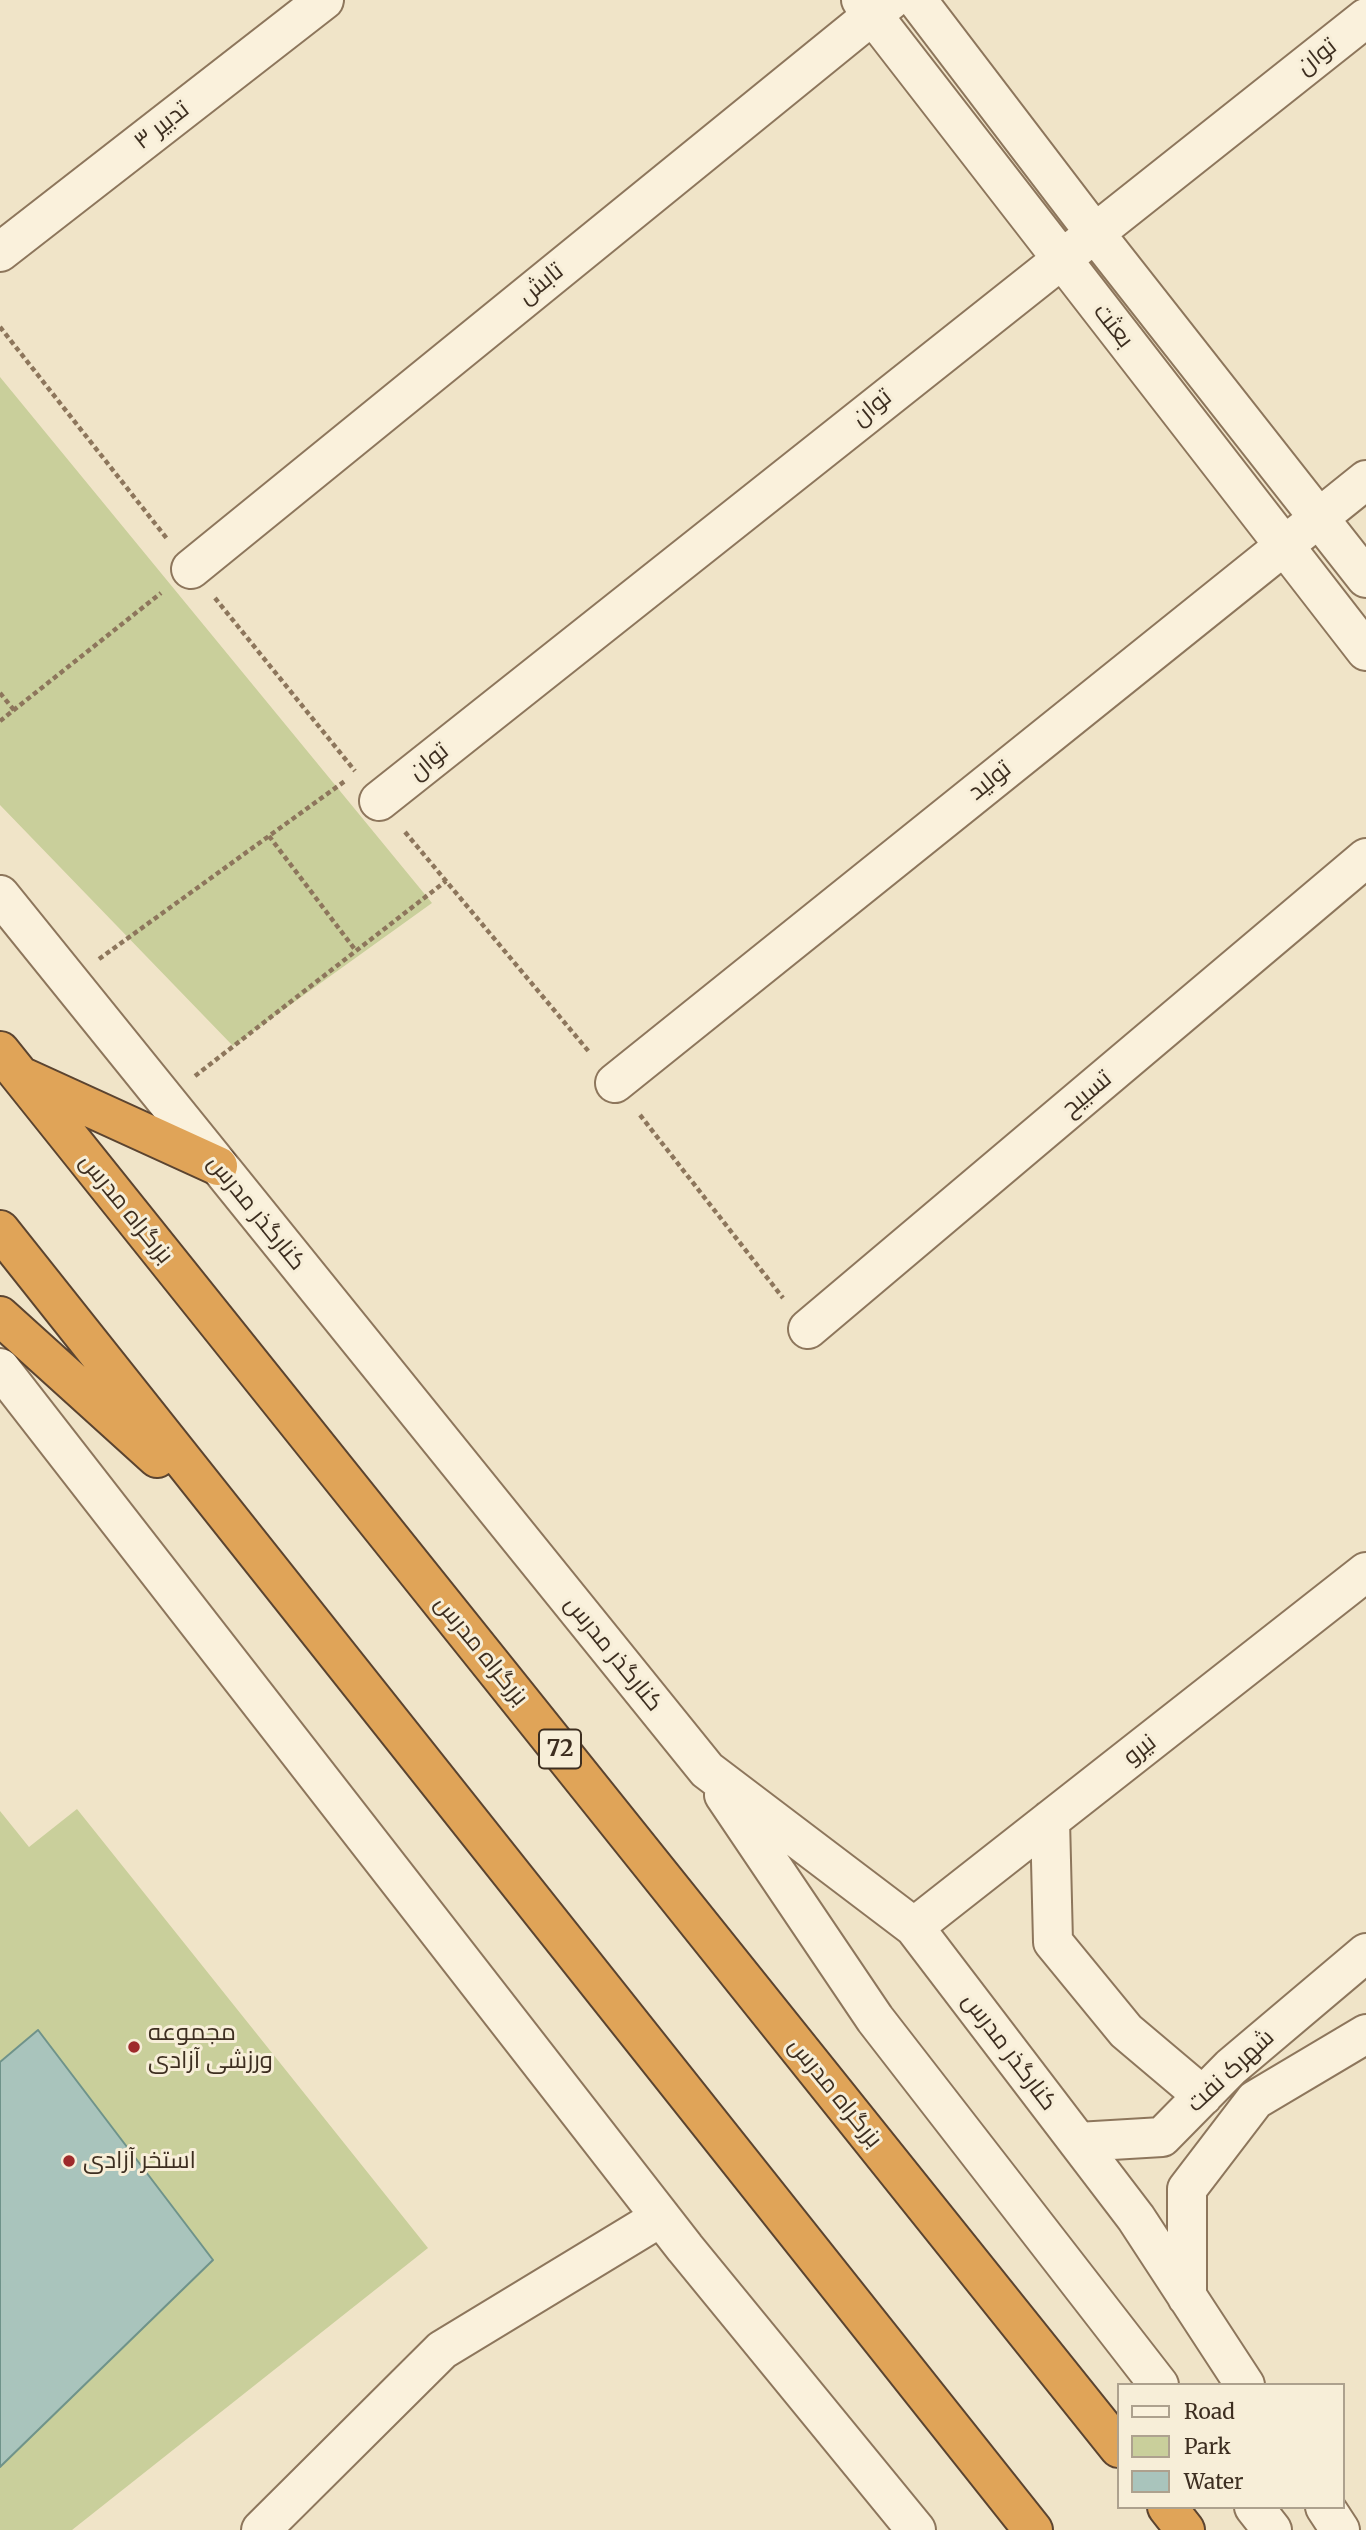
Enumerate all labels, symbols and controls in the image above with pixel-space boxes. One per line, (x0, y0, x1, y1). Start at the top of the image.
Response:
street label: توان (1291, 33, 1343, 81)
street label: تدبیر ۳ (129, 96, 195, 156)
street label: تابش (513, 257, 569, 311)
street label: بعثت (1087, 298, 1139, 354)
street label: توان (846, 383, 898, 433)
street label: توان (403, 737, 455, 787)
street label: تولید (963, 755, 1017, 807)
street label: تسبیح (1056, 1065, 1118, 1123)
street label: بزرگراه مدرس (73, 1148, 179, 1270)
street label: کنارگذر مدرس (201, 1149, 311, 1277)
street label: بزرگراه مدرس (428, 1590, 534, 1712)
street label: کنارگذر مدرس (558, 1590, 668, 1718)
street label: نیرو (1118, 1728, 1162, 1772)
road number: 72 (539, 1730, 581, 1768)
street label: کنارگذر مدرس (955, 1987, 1063, 2117)
place label: مجموعه ورزشی آزادی (148, 2019, 273, 2075)
street label: شهرک نفت (1181, 2023, 1281, 2119)
street label: بزرگراه مدرس (782, 2032, 888, 2154)
marker: مجموعه ورزشی آزادی (126, 2039, 142, 2055)
place label: استخر آزادی (83, 2147, 196, 2175)
marker: استخر آزادی (61, 2153, 77, 2169)
legend (1118, 2383, 1345, 2509)
text: Road (1184, 2398, 1235, 2425)
text: Park (1184, 2433, 1231, 2460)
text: Water (1184, 2468, 1243, 2495)

